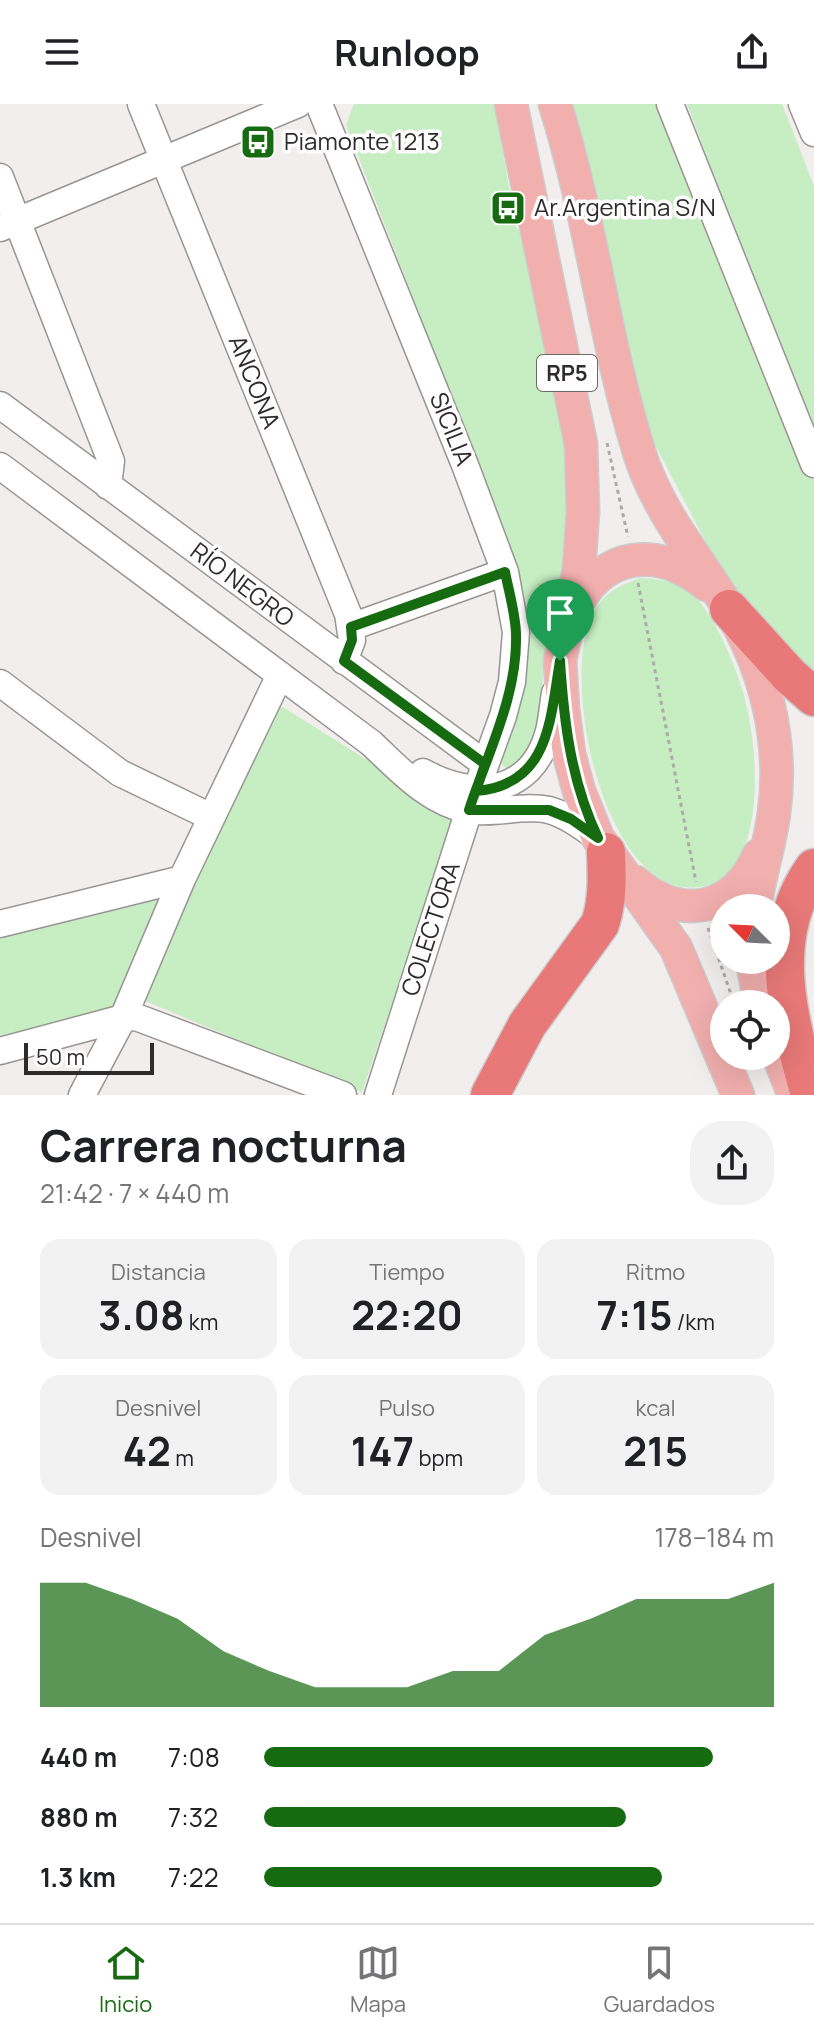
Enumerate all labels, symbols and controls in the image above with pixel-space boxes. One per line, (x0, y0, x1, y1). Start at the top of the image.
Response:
text: Runloop (334, 28, 480, 77)
icon: menu (40, 30, 84, 74)
icon: share (730, 30, 774, 74)
bus stop icon: Piamonte 1213 (239, 123, 277, 161)
place label: Piamonte 1213 (284, 124, 440, 157)
bus stop icon: Ar.Argentina S/N (489, 189, 527, 227)
place label: Ar.Argentina S/N (534, 190, 716, 223)
street label: ANCONA (222, 330, 289, 433)
road number: RP5 (537, 355, 597, 391)
street label: SICILIA (423, 387, 482, 470)
street label: RÍO NEGRO (184, 534, 301, 634)
pin (526, 579, 594, 661)
icon: arrive (538, 591, 582, 635)
street label: COLECTORA (392, 857, 467, 1000)
north arrow (710, 894, 790, 974)
map controls (710, 894, 790, 1070)
button: locate (710, 990, 790, 1070)
scale bar (24, 1039, 154, 1075)
text: 50 m (36, 1042, 85, 1072)
text: Carrera nocturna (40, 1115, 407, 1175)
button: share (690, 1121, 774, 1205)
text: 21:42 · 7 × 440 m (40, 1175, 229, 1211)
text: Distancia (111, 1257, 206, 1287)
text: Tiempo (369, 1257, 445, 1287)
text: Ritmo (626, 1257, 685, 1287)
text: 3.08 (98, 1287, 184, 1342)
text: 22:20 (351, 1287, 463, 1342)
text: 7:15 (596, 1287, 672, 1342)
text: km (184, 1307, 218, 1337)
text: /km (672, 1307, 715, 1337)
text: Desnivel (115, 1393, 201, 1423)
text: Pulso (379, 1393, 435, 1423)
text: kcal (636, 1393, 676, 1423)
text: 42 (123, 1423, 171, 1478)
text: 147 (351, 1423, 414, 1478)
text: 215 (623, 1423, 688, 1478)
text: m (171, 1443, 194, 1473)
text: bpm (414, 1443, 463, 1473)
text: Desnivel (40, 1519, 142, 1555)
text: 178–184 m (654, 1519, 774, 1555)
text: 440 m (40, 1739, 117, 1775)
text: 7:08 (168, 1739, 220, 1775)
text: 880 m (40, 1799, 118, 1835)
text: 7:32 (168, 1799, 218, 1835)
text: 1.3 km (40, 1859, 116, 1895)
text: 7:22 (168, 1859, 218, 1895)
tab: Inicio (99, 1941, 152, 2019)
tab: Mapa (350, 1941, 406, 2019)
tab: Guardados (604, 1941, 715, 2019)

